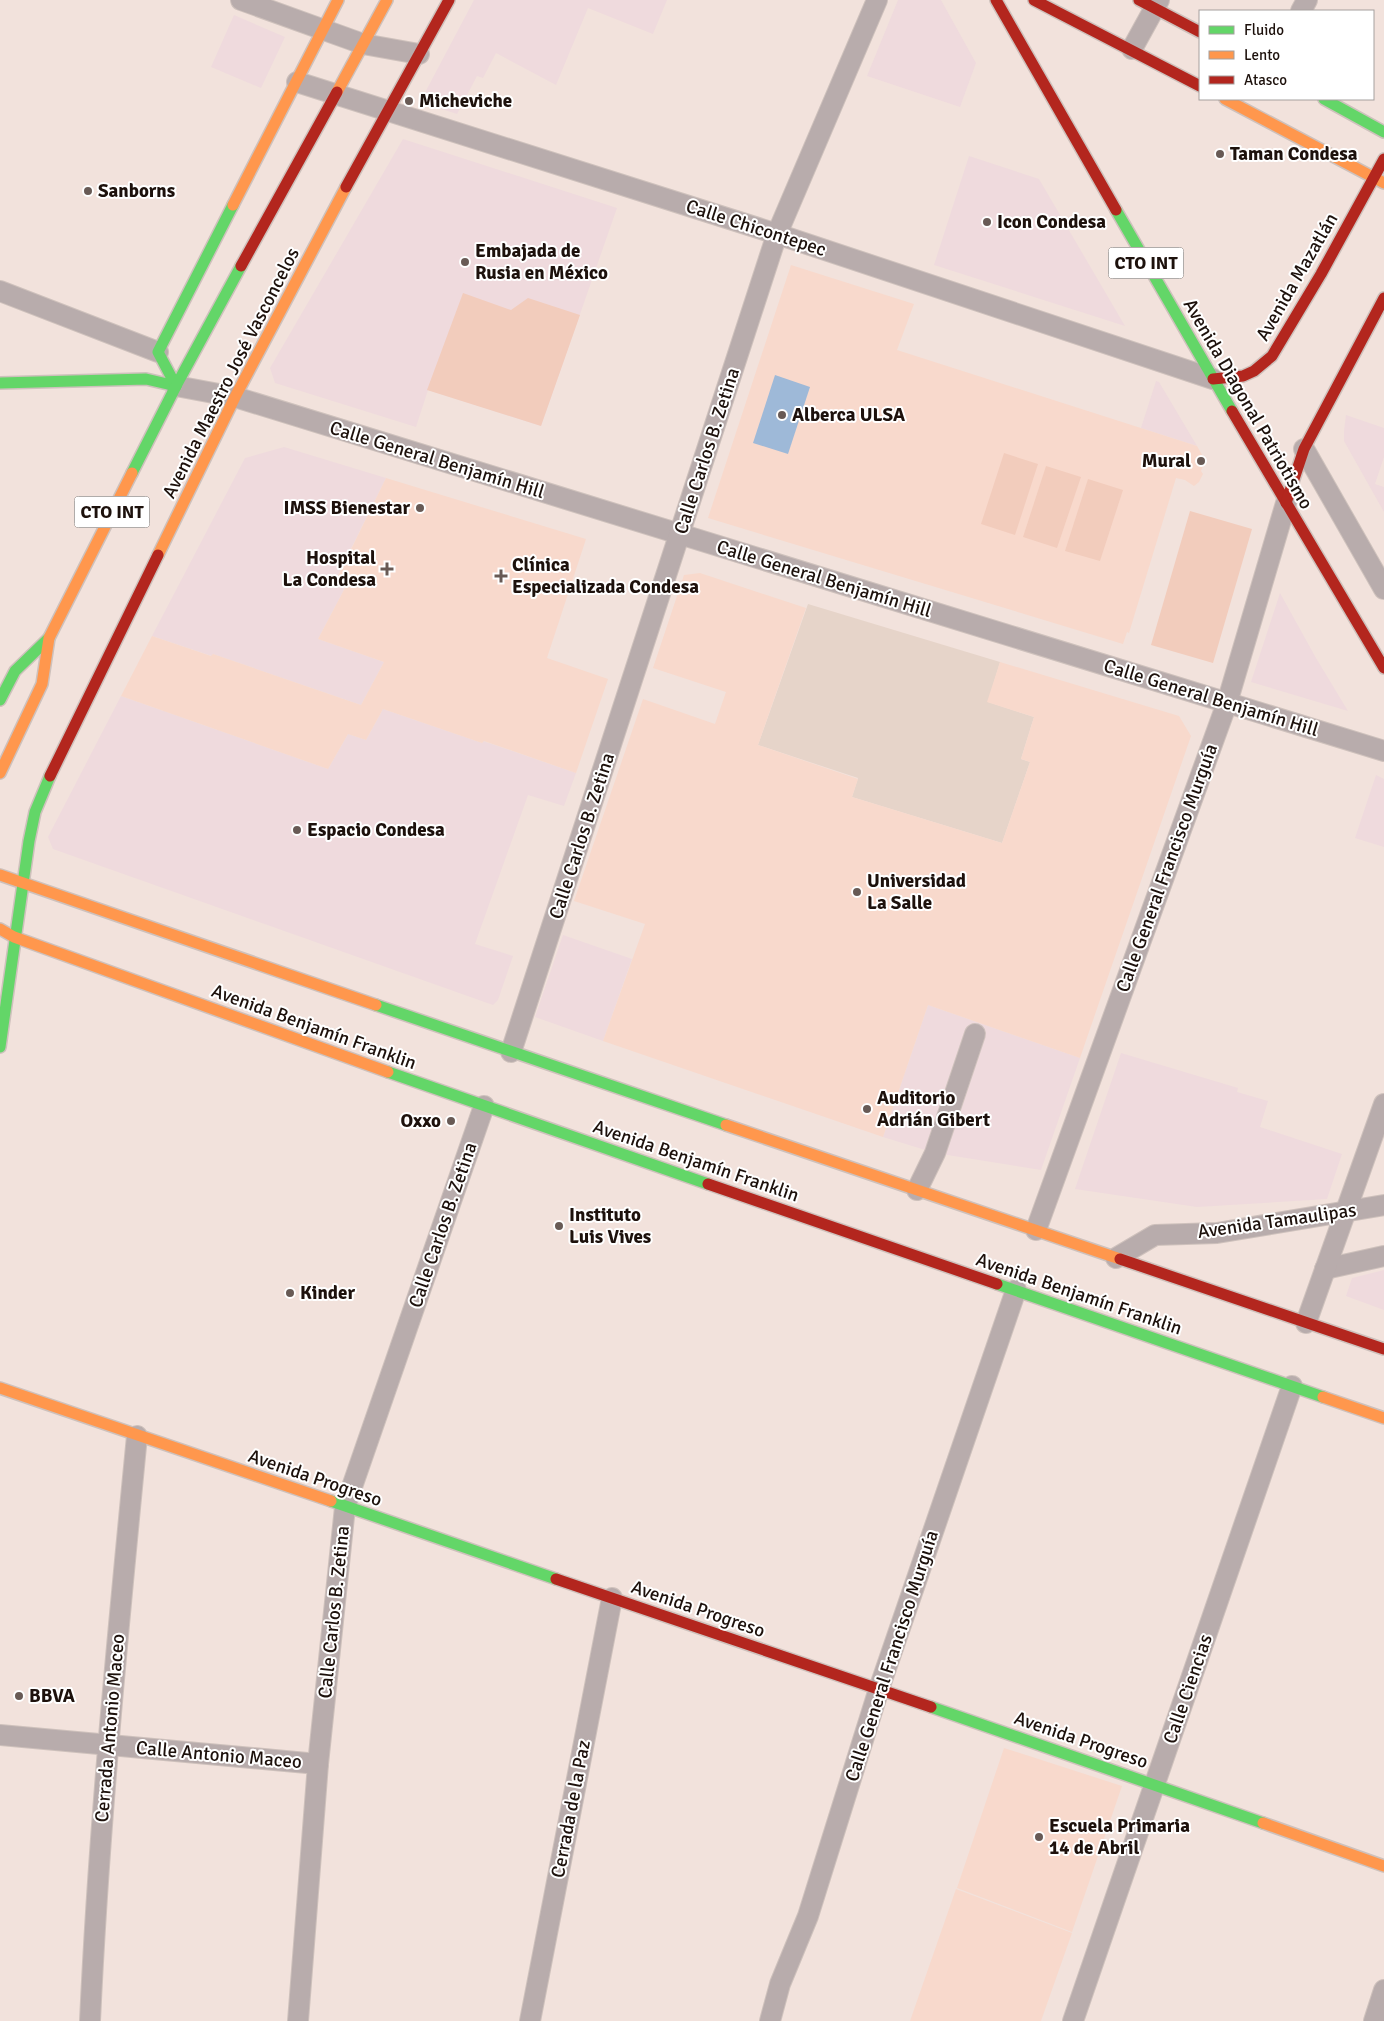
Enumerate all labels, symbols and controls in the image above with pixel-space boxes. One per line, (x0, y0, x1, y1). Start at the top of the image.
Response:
legend (1199, 10, 1374, 100)
text: Fluido (1244, 21, 1284, 39)
text: Lento (1244, 46, 1280, 64)
text: Atasco (1244, 71, 1287, 89)
place label: Micheviche (419, 89, 512, 113)
marker: Micheviche (403, 95, 415, 107)
place label: Taman Condesa (1230, 142, 1358, 166)
marker: Taman Condesa (1214, 148, 1226, 160)
place label: Sanborns (98, 179, 175, 203)
marker: Sanborns (82, 185, 94, 197)
street label: Calle Chicontepec (683, 194, 829, 262)
street label: Avenida Mazatlán (1251, 209, 1343, 345)
place label: Icon Condesa (997, 210, 1106, 234)
marker: Icon Condesa (981, 216, 993, 228)
place label: Embajada de Rusia en México (475, 239, 608, 285)
street label: Avenida Maestro José Vasconcelos (157, 244, 305, 502)
road number: CTO INT (1108, 248, 1184, 278)
marker: Embajada de Rusia en México (459, 256, 471, 268)
street label: Avenida Diagonal Patriotismo (1178, 294, 1318, 514)
street label: Calle Carlos B. Zetina (669, 365, 745, 537)
place label: Alberca ULSA (792, 403, 905, 427)
marker: Alberca ULSA (776, 409, 788, 421)
street label: Calle General Benjamín Hill (327, 416, 547, 504)
place label: Mural (1142, 449, 1191, 473)
marker: Mural (1195, 455, 1207, 467)
place label: IMSS Bienestar (283, 496, 410, 520)
road number: CTO INT (74, 497, 150, 528)
marker: IMSS Bienestar (414, 502, 426, 514)
street label: Calle General Benjamín Hill (714, 535, 934, 623)
place label: Hospital La Condesa (283, 546, 376, 592)
place label: Clínica Especializada Condesa (512, 553, 699, 599)
marker: Hospital La Condesa (380, 562, 394, 576)
marker: Clínica Especializada Condesa (494, 569, 508, 583)
street label: Calle General Benjamín Hill (1101, 654, 1321, 742)
street label: Calle General Francisco Murguía (1111, 740, 1223, 996)
street label: Calle Carlos B. Zetina (544, 750, 620, 922)
place label: Espacio Condesa (307, 818, 445, 842)
marker: Espacio Condesa (291, 824, 303, 836)
place label: Universidad La Salle (867, 869, 966, 915)
marker: Universidad La Salle (851, 886, 863, 898)
street label: Avenida Benjamín Franklin (208, 979, 420, 1075)
place label: Auditorio Adrián Gibert (877, 1086, 990, 1132)
marker: Auditorio Adrián Gibert (861, 1103, 873, 1115)
place label: Oxxo (401, 1109, 441, 1133)
street label: Avenida Benjamín Franklin (590, 1114, 802, 1208)
marker: Oxxo (445, 1115, 457, 1127)
street label: Calle Carlos B. Zetina (403, 1139, 483, 1311)
street label: Avenida Tamaulipas (1196, 1198, 1358, 1244)
place label: Instituto Luis Vives (569, 1203, 651, 1249)
marker: Instituto Luis Vives (553, 1220, 565, 1232)
street label: Avenida Benjamín Franklin (973, 1247, 1185, 1341)
place label: Kinder (300, 1281, 356, 1305)
marker: Kinder (284, 1287, 296, 1299)
street label: Avenida Progreso (245, 1444, 385, 1512)
street label: Calle Carlos B. Zetina (313, 1524, 355, 1700)
street label: Calle General Francisco Murguía (840, 1527, 944, 1785)
street label: Avenida Progreso (628, 1575, 768, 1643)
street label: Calle Ciencias (1158, 1631, 1218, 1747)
street label: Cerrada Antonio Maceo (90, 1633, 130, 1823)
place label: BBVA (29, 1684, 75, 1708)
marker: BBVA (13, 1690, 25, 1702)
street label: Avenida Progreso (1011, 1706, 1151, 1774)
street label: Calle Antonio Maceo (135, 1736, 303, 1774)
street label: Cerrada de la Paz (546, 1738, 596, 1880)
place label: Escuela Primaria 14 de Abril (1049, 1814, 1190, 1860)
marker: Escuela Primaria 14 de Abril (1033, 1831, 1045, 1843)

